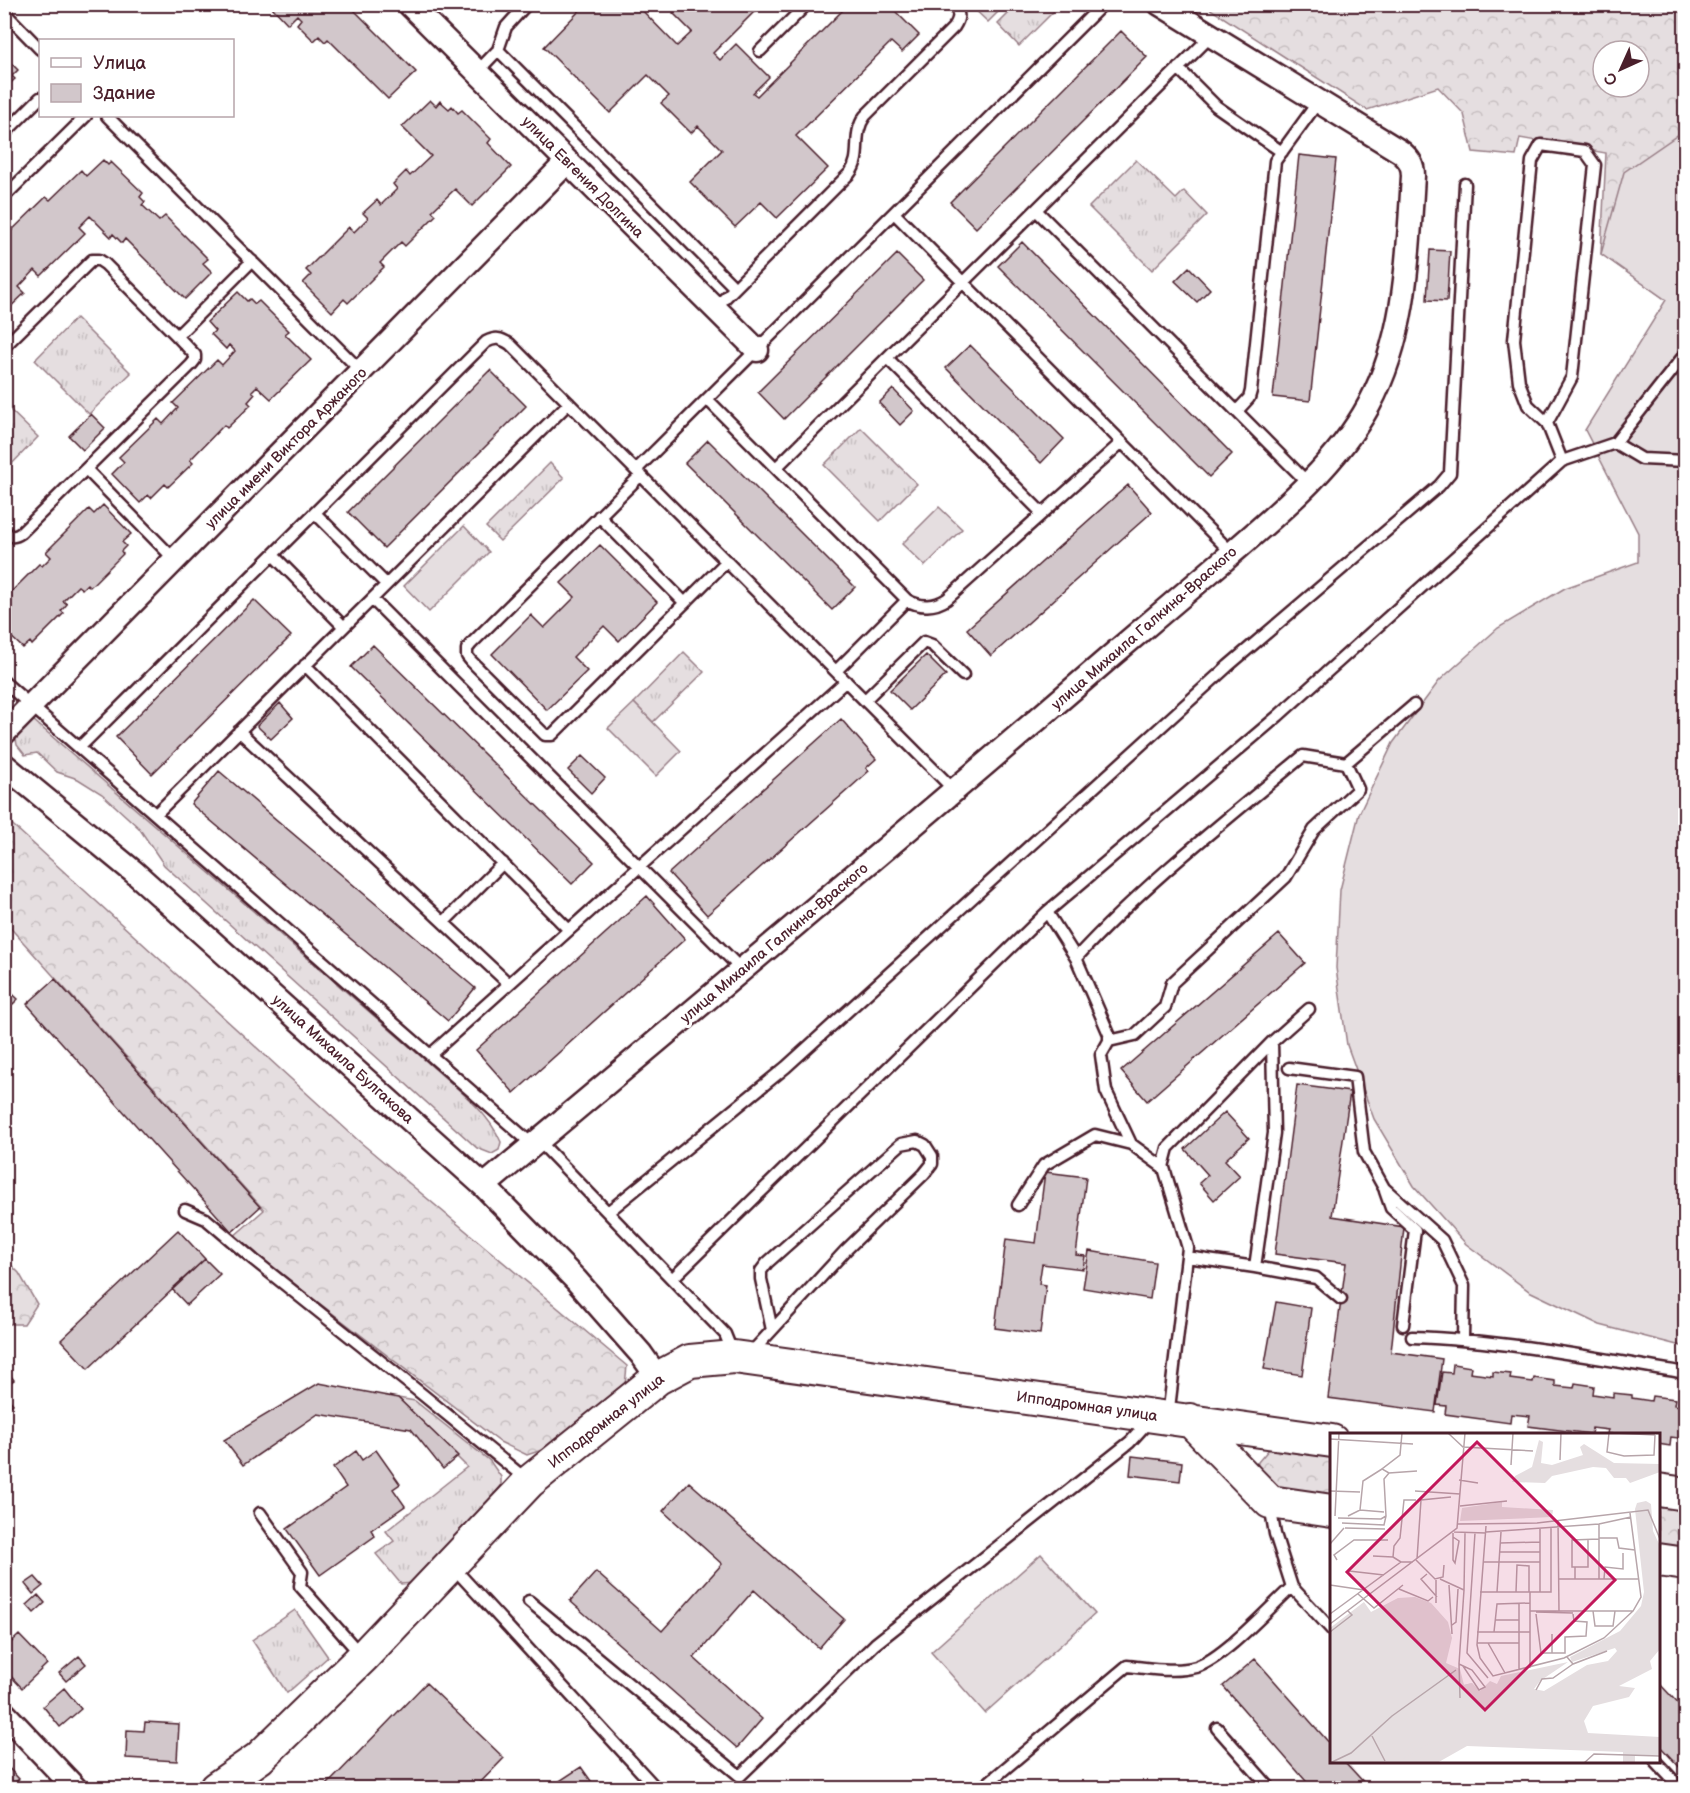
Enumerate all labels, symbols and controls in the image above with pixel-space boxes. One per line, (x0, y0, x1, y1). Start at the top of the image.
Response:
legend (39, 39, 234, 117)
north arrow (1591, 39, 1651, 99)
text: Улица (93, 53, 147, 74)
text: С (1601, 68, 1622, 89)
text: Здание (93, 83, 155, 104)
street label: улица Евгения Долгина (518, 112, 648, 243)
street label: улица имени Виктора Аржаного (202, 363, 371, 533)
street label: улица Михаила Галкина-Враского (1048, 542, 1241, 714)
street label: улица Михаила Галкина-Враского (676, 859, 872, 1028)
street label: улица Михаила Булгакова (268, 991, 418, 1128)
street label: Ипподромная улица (544, 1370, 668, 1473)
street label: Ипподромная улица (1015, 1387, 1159, 1426)
inset map (1330, 1433, 1660, 1763)

